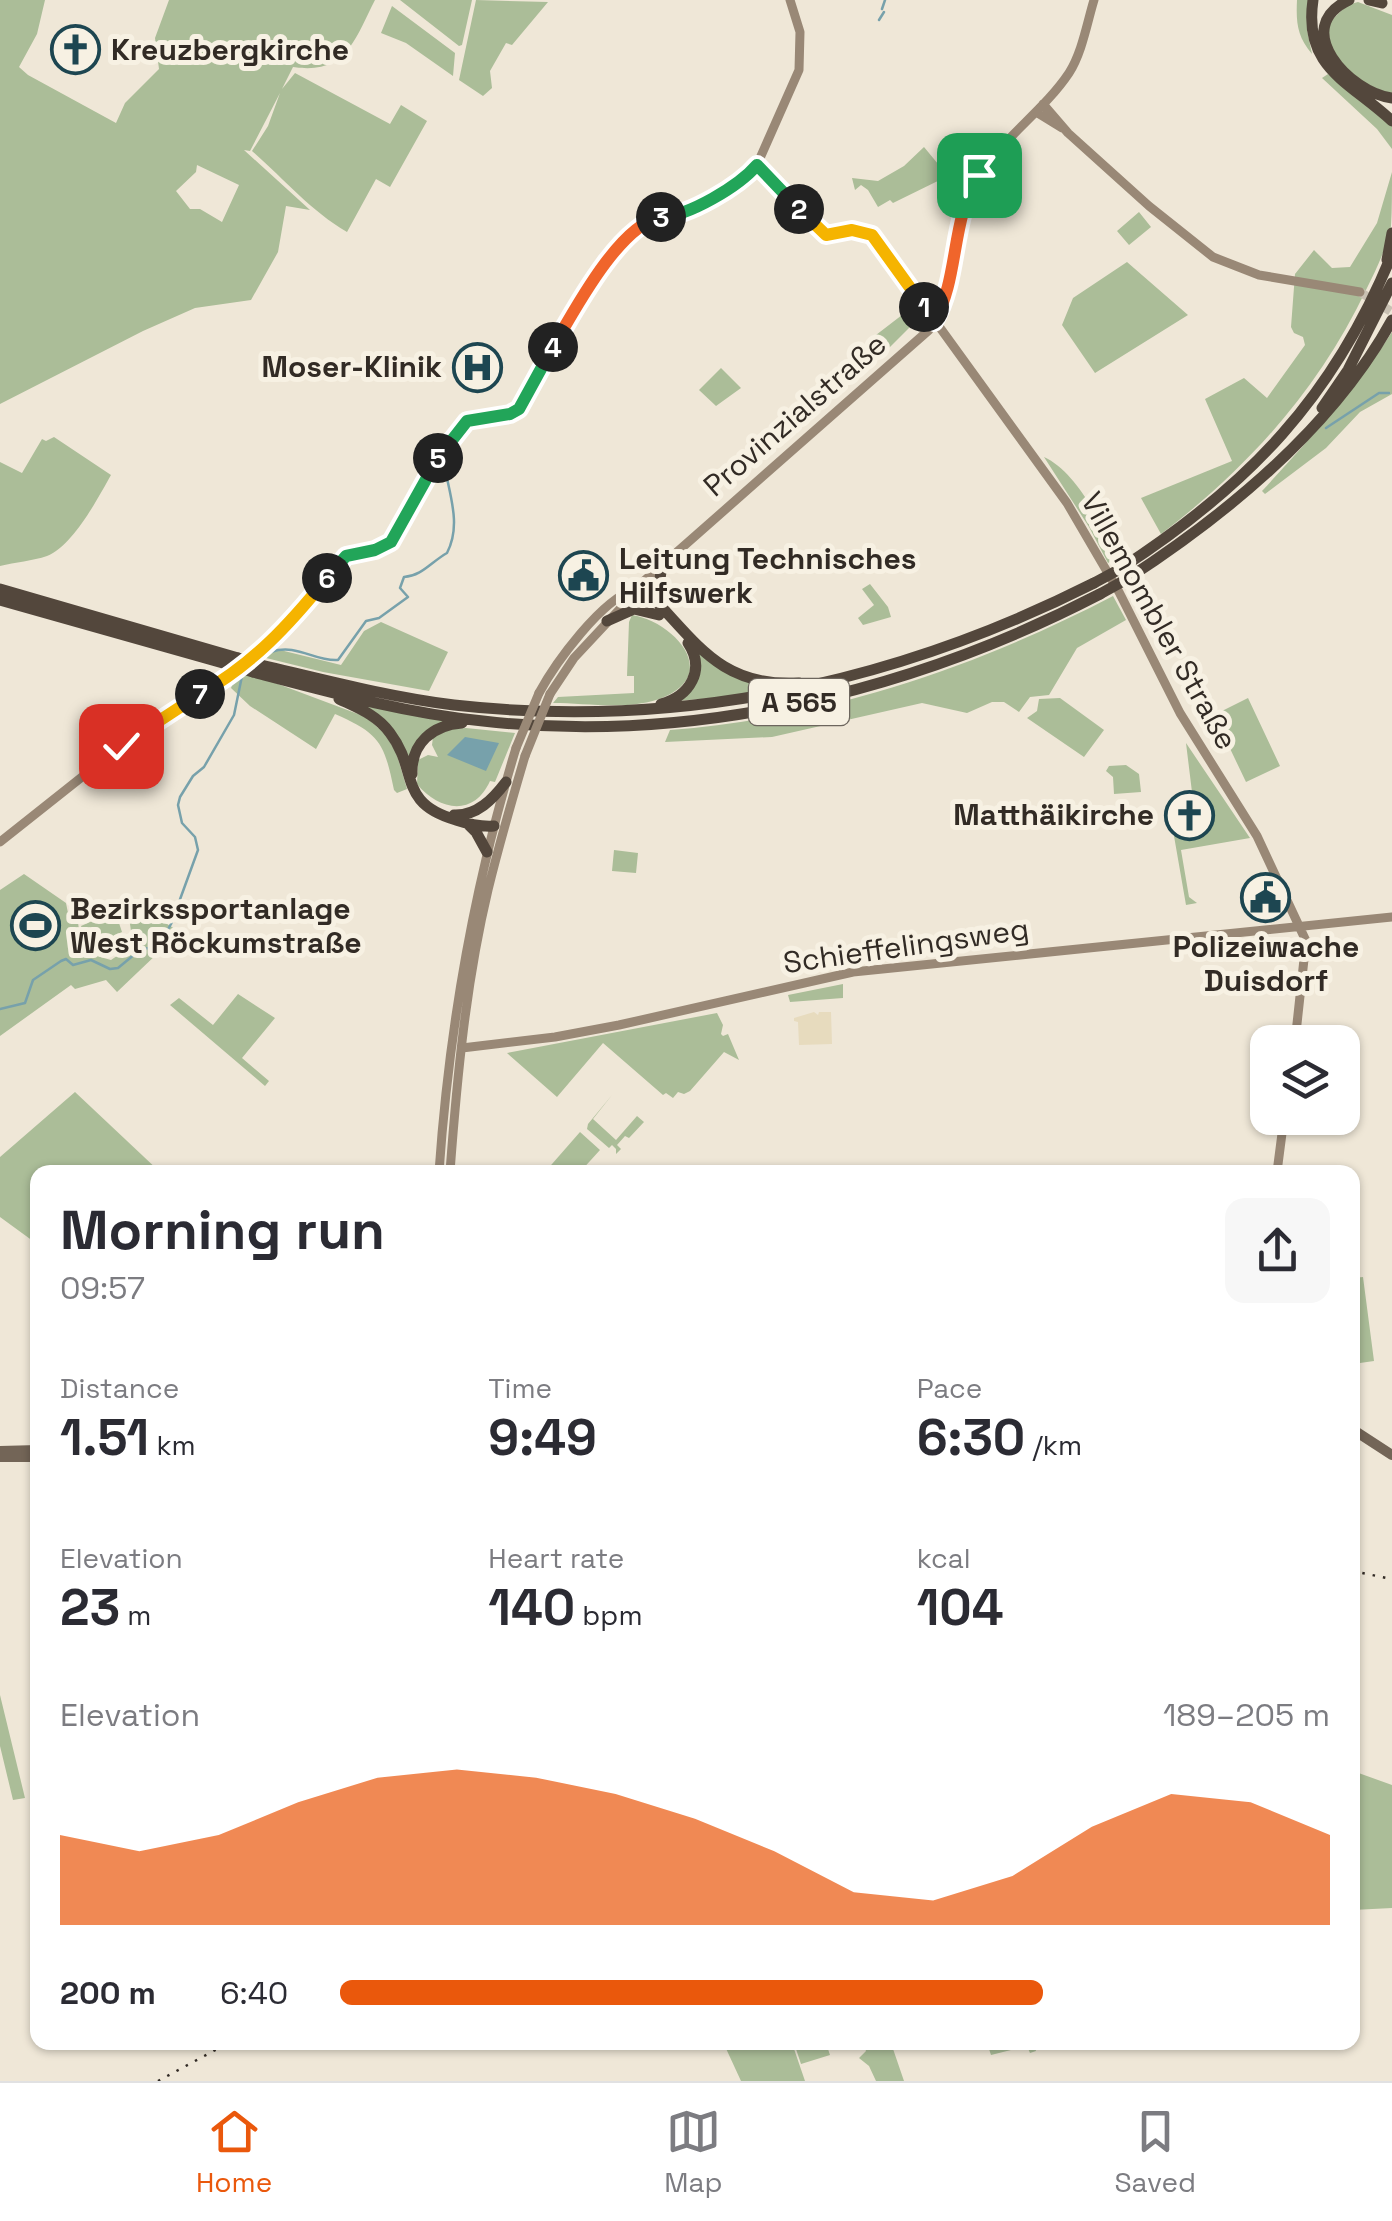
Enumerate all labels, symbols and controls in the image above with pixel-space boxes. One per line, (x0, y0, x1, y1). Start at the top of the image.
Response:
church icon: Kreuzbergkirche (50, 24, 102, 76)
place label: Kreuzbergkirche (111, 30, 349, 69)
pin (937, 133, 1022, 218)
icon: arrive (952, 148, 1007, 203)
pin: 2 (774, 184, 824, 234)
text: 2 (791, 191, 807, 227)
pin: 3 (636, 192, 686, 242)
text: 3 (652, 199, 670, 235)
pin: 1 (899, 282, 949, 332)
text: 1 (918, 289, 930, 325)
pin: 4 (528, 322, 578, 372)
street label: Provinzialstraße (695, 324, 894, 505)
text: 4 (544, 329, 562, 365)
hospital icon: Moser-Klinik (451, 341, 503, 393)
place label: Moser-Klinik (262, 347, 442, 386)
pin: 5 (413, 433, 463, 483)
text: 5 (430, 440, 446, 476)
street label: Villemombler Straße (1072, 485, 1246, 757)
place label: Leitung Technisches Hilfswerk (619, 539, 917, 612)
public building icon: Leitung Technisches Hilfswerk (558, 550, 610, 602)
pin: 6 (302, 553, 352, 603)
text: 6 (318, 560, 336, 596)
pin: 7 (175, 669, 225, 719)
text: 7 (192, 676, 208, 712)
road number: A 565 (749, 679, 849, 725)
pin (79, 704, 164, 789)
icon: check (94, 719, 149, 774)
church icon: Matthäikirche (1163, 789, 1215, 841)
place label: Matthäikirche (953, 795, 1154, 834)
public building icon: Polizeiwache Duisdorf (1240, 872, 1292, 924)
place label: Bezirkssportanlage West Röckumstraße (70, 889, 362, 962)
sports icon: Bezirkssportanlage West Röckumstraße (9, 900, 61, 952)
street label: Schieffelingsweg (781, 909, 1031, 982)
place label: Polizeiwache Duisdorf (1173, 927, 1359, 1000)
map controls (1250, 1025, 1360, 1135)
button: layers (1250, 1025, 1360, 1135)
text: Morning run (60, 1195, 385, 1265)
button: share (1225, 1198, 1330, 1303)
text: 09:57 (60, 1268, 145, 1308)
text: Distance (60, 1370, 179, 1406)
text: Time (488, 1370, 552, 1406)
text: Pace (917, 1370, 982, 1406)
text: 1.51 (60, 1406, 149, 1470)
text: 9:49 (488, 1406, 597, 1470)
text: 6:30 (917, 1406, 1025, 1470)
text: km (149, 1427, 196, 1463)
text: /km (1025, 1427, 1082, 1463)
text: Elevation (60, 1540, 183, 1576)
text: Heart rate (488, 1540, 624, 1576)
text: kcal (917, 1540, 971, 1576)
text: 23 (60, 1576, 120, 1640)
text: 140 (488, 1576, 575, 1640)
text: 104 (917, 1576, 1003, 1640)
text: m (120, 1597, 151, 1633)
text: bpm (575, 1597, 642, 1633)
text: Elevation (60, 1695, 200, 1735)
text: 189–205 m (1163, 1695, 1330, 1735)
text: 200 m (60, 1973, 156, 2013)
text: 6:40 (220, 1973, 288, 2013)
tab: Home (196, 2104, 272, 2200)
tab: Map (664, 2104, 723, 2200)
tab: Saved (1114, 2104, 1196, 2200)

